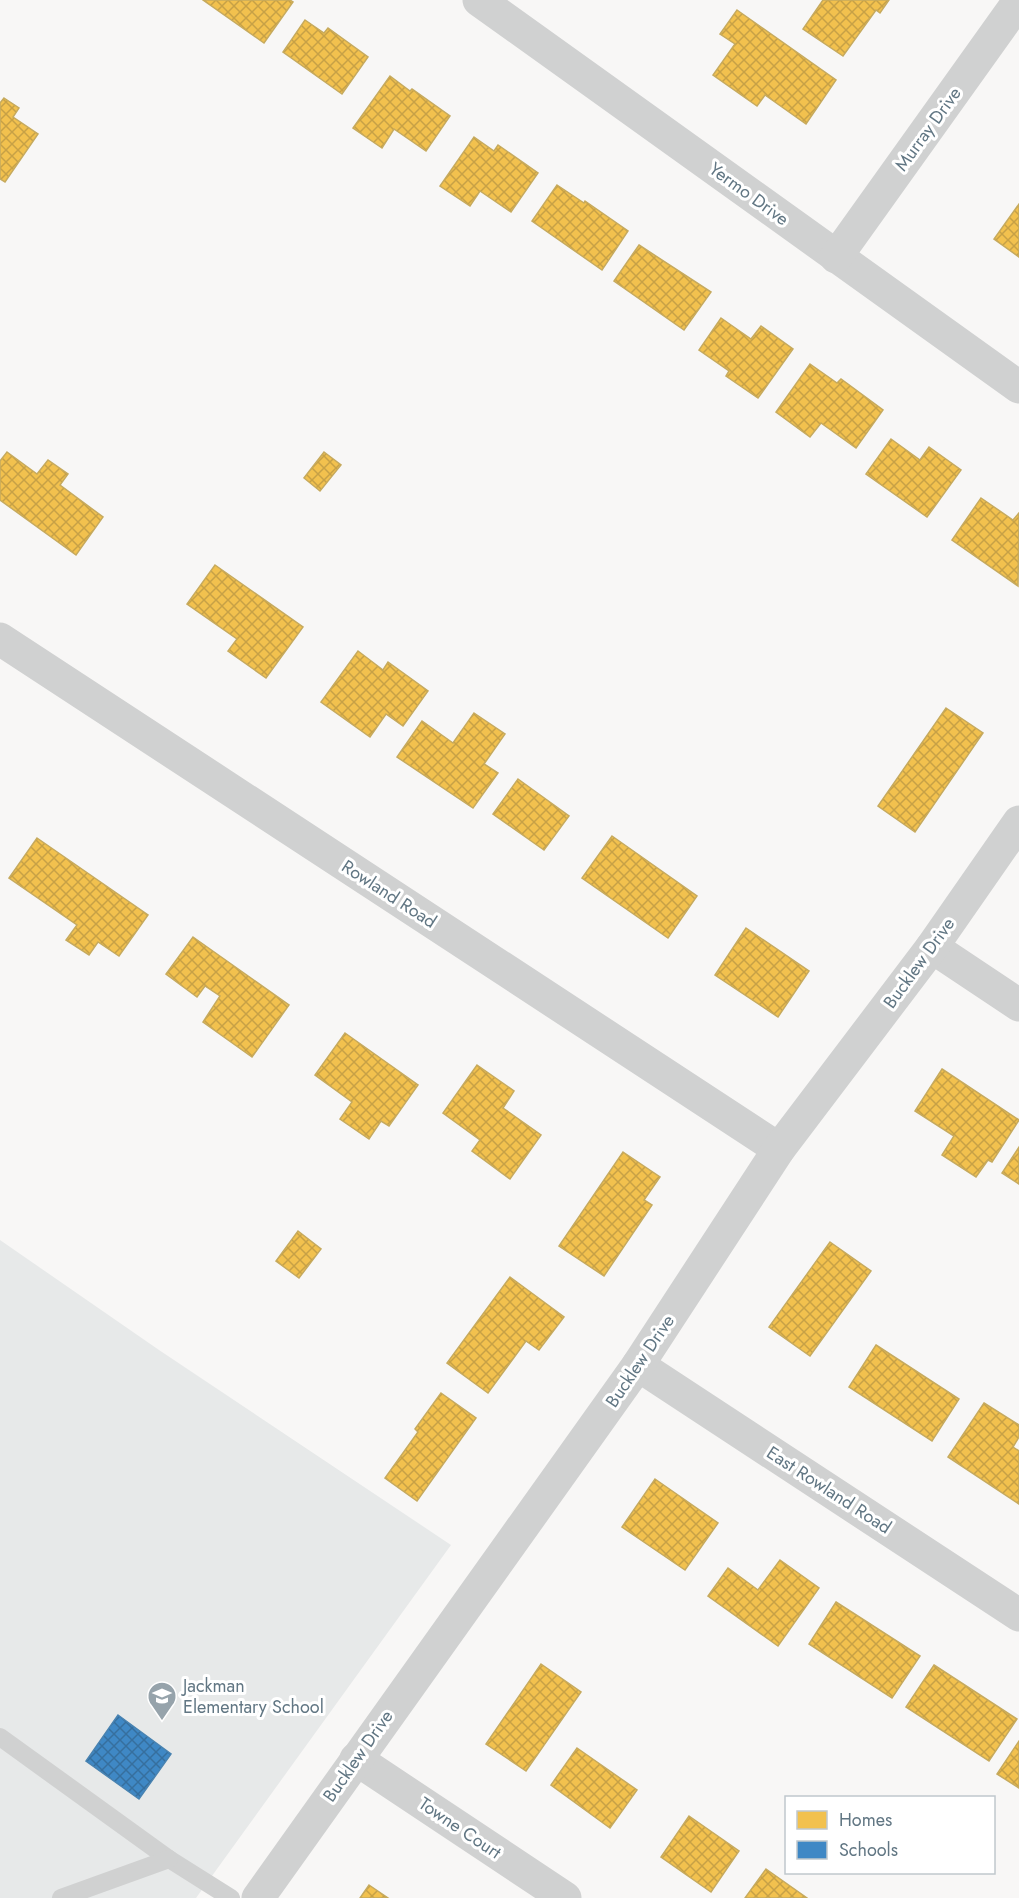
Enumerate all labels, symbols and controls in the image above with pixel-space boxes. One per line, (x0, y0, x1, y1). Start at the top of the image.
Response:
street label: Murray Drive (889, 82, 967, 176)
street label: Yermo Drive (704, 156, 794, 232)
street label: Rowland Road (336, 854, 442, 934)
street label: Bucklew Drive (877, 912, 961, 1014)
street label: Bucklew Drive (599, 1309, 681, 1413)
street label: East Rowland Road (761, 1440, 897, 1540)
place label: Jackman Elementary School (181, 1673, 324, 1720)
school or university icon: Jackman Elementary School (146, 1680, 178, 1722)
street label: Bucklew Drive (317, 1705, 399, 1807)
street label: Towne Court (414, 1791, 507, 1866)
legend (785, 1796, 995, 1874)
text: Homes (839, 1807, 892, 1833)
text: Schools (839, 1837, 898, 1863)

